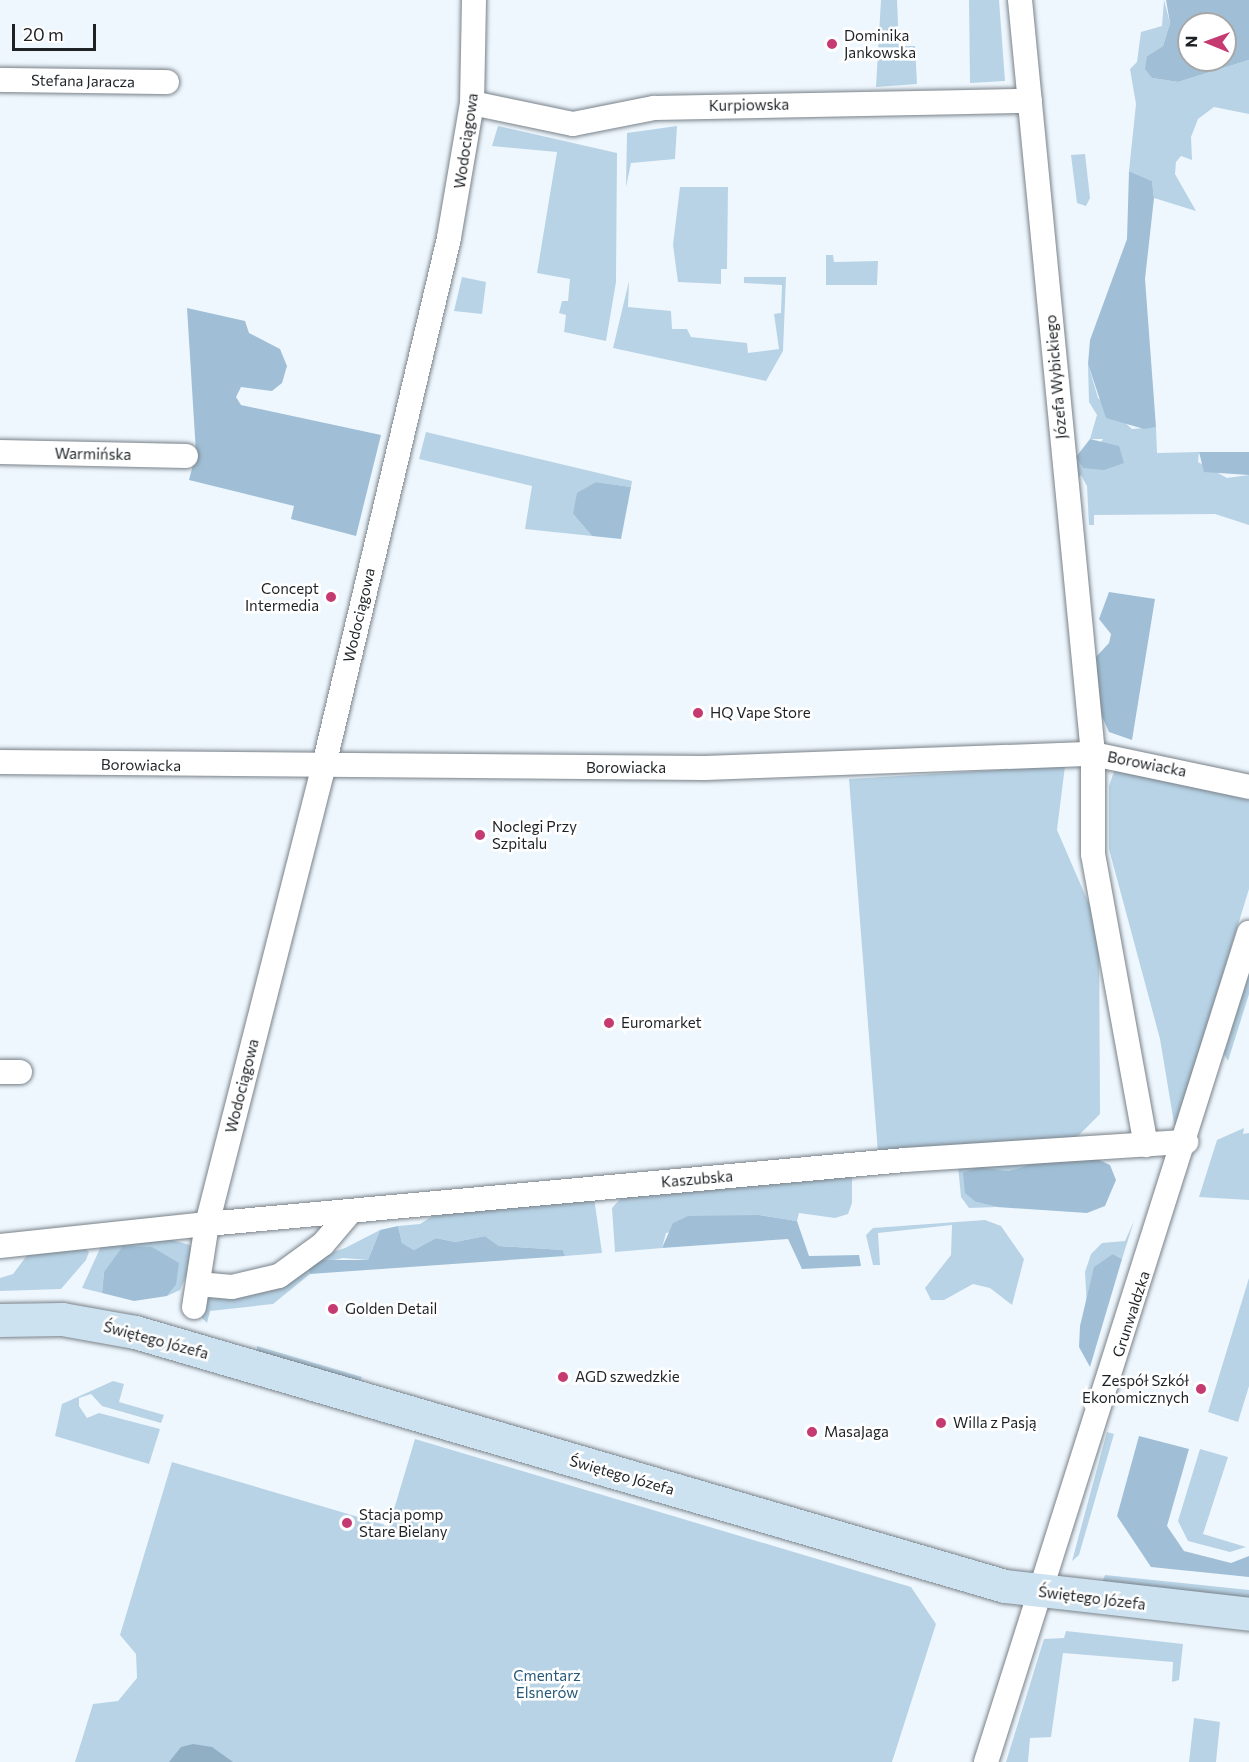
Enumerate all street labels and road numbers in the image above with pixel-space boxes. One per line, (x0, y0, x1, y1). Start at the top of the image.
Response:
street label: Stefana Jaracza (31, 71, 135, 91)
street label: Wodociągowa (450, 92, 482, 190)
street label: Kurpiowska (709, 95, 789, 115)
street label: Józefa Wybickiego (1042, 314, 1070, 440)
street label: Warmińska (55, 444, 131, 464)
street label: Wodociągowa (339, 566, 379, 664)
street label: Borowiacka (1106, 748, 1188, 780)
street label: Borowiacka (101, 755, 181, 775)
street label: Borowiacka (586, 759, 666, 777)
street label: Wodociągowa (222, 1037, 262, 1135)
street label: Kaszubska (660, 1167, 734, 1191)
street label: Grunwaldzka (1109, 1269, 1153, 1359)
street label: Świętego Józefa (101, 1317, 211, 1363)
street label: Świętego Józefa (568, 1451, 676, 1499)
street label: Świętego Józefa (1037, 1582, 1147, 1614)

